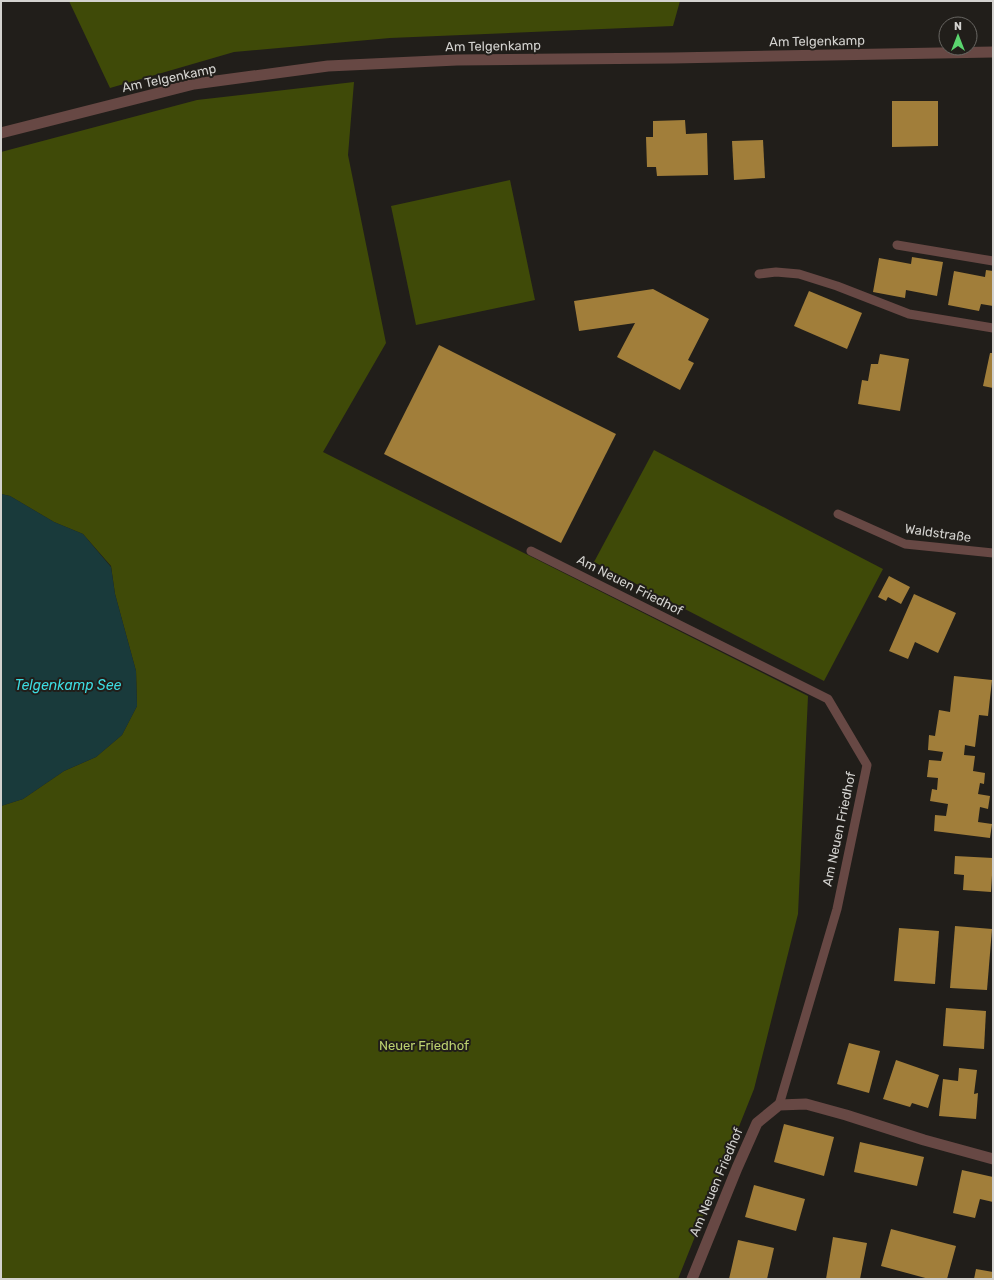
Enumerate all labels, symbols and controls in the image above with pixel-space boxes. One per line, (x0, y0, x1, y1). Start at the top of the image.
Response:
north arrow (938, 16, 978, 56)
text: N (954, 20, 962, 33)
street label: Am Telgenkamp (769, 33, 865, 50)
street label: Am Telgenkamp (445, 38, 541, 55)
street label: Am Telgenkamp (121, 61, 218, 96)
street label: Waldstraße (904, 521, 972, 545)
street label: Am Neuen Friedhof (575, 552, 685, 618)
water label: Telgenkamp See (15, 677, 122, 694)
street label: Am Neuen Friedhof (820, 770, 858, 888)
park label: Neuer Friedhof (379, 1038, 469, 1053)
street label: Am Neuen Friedhof (686, 1125, 746, 1239)

